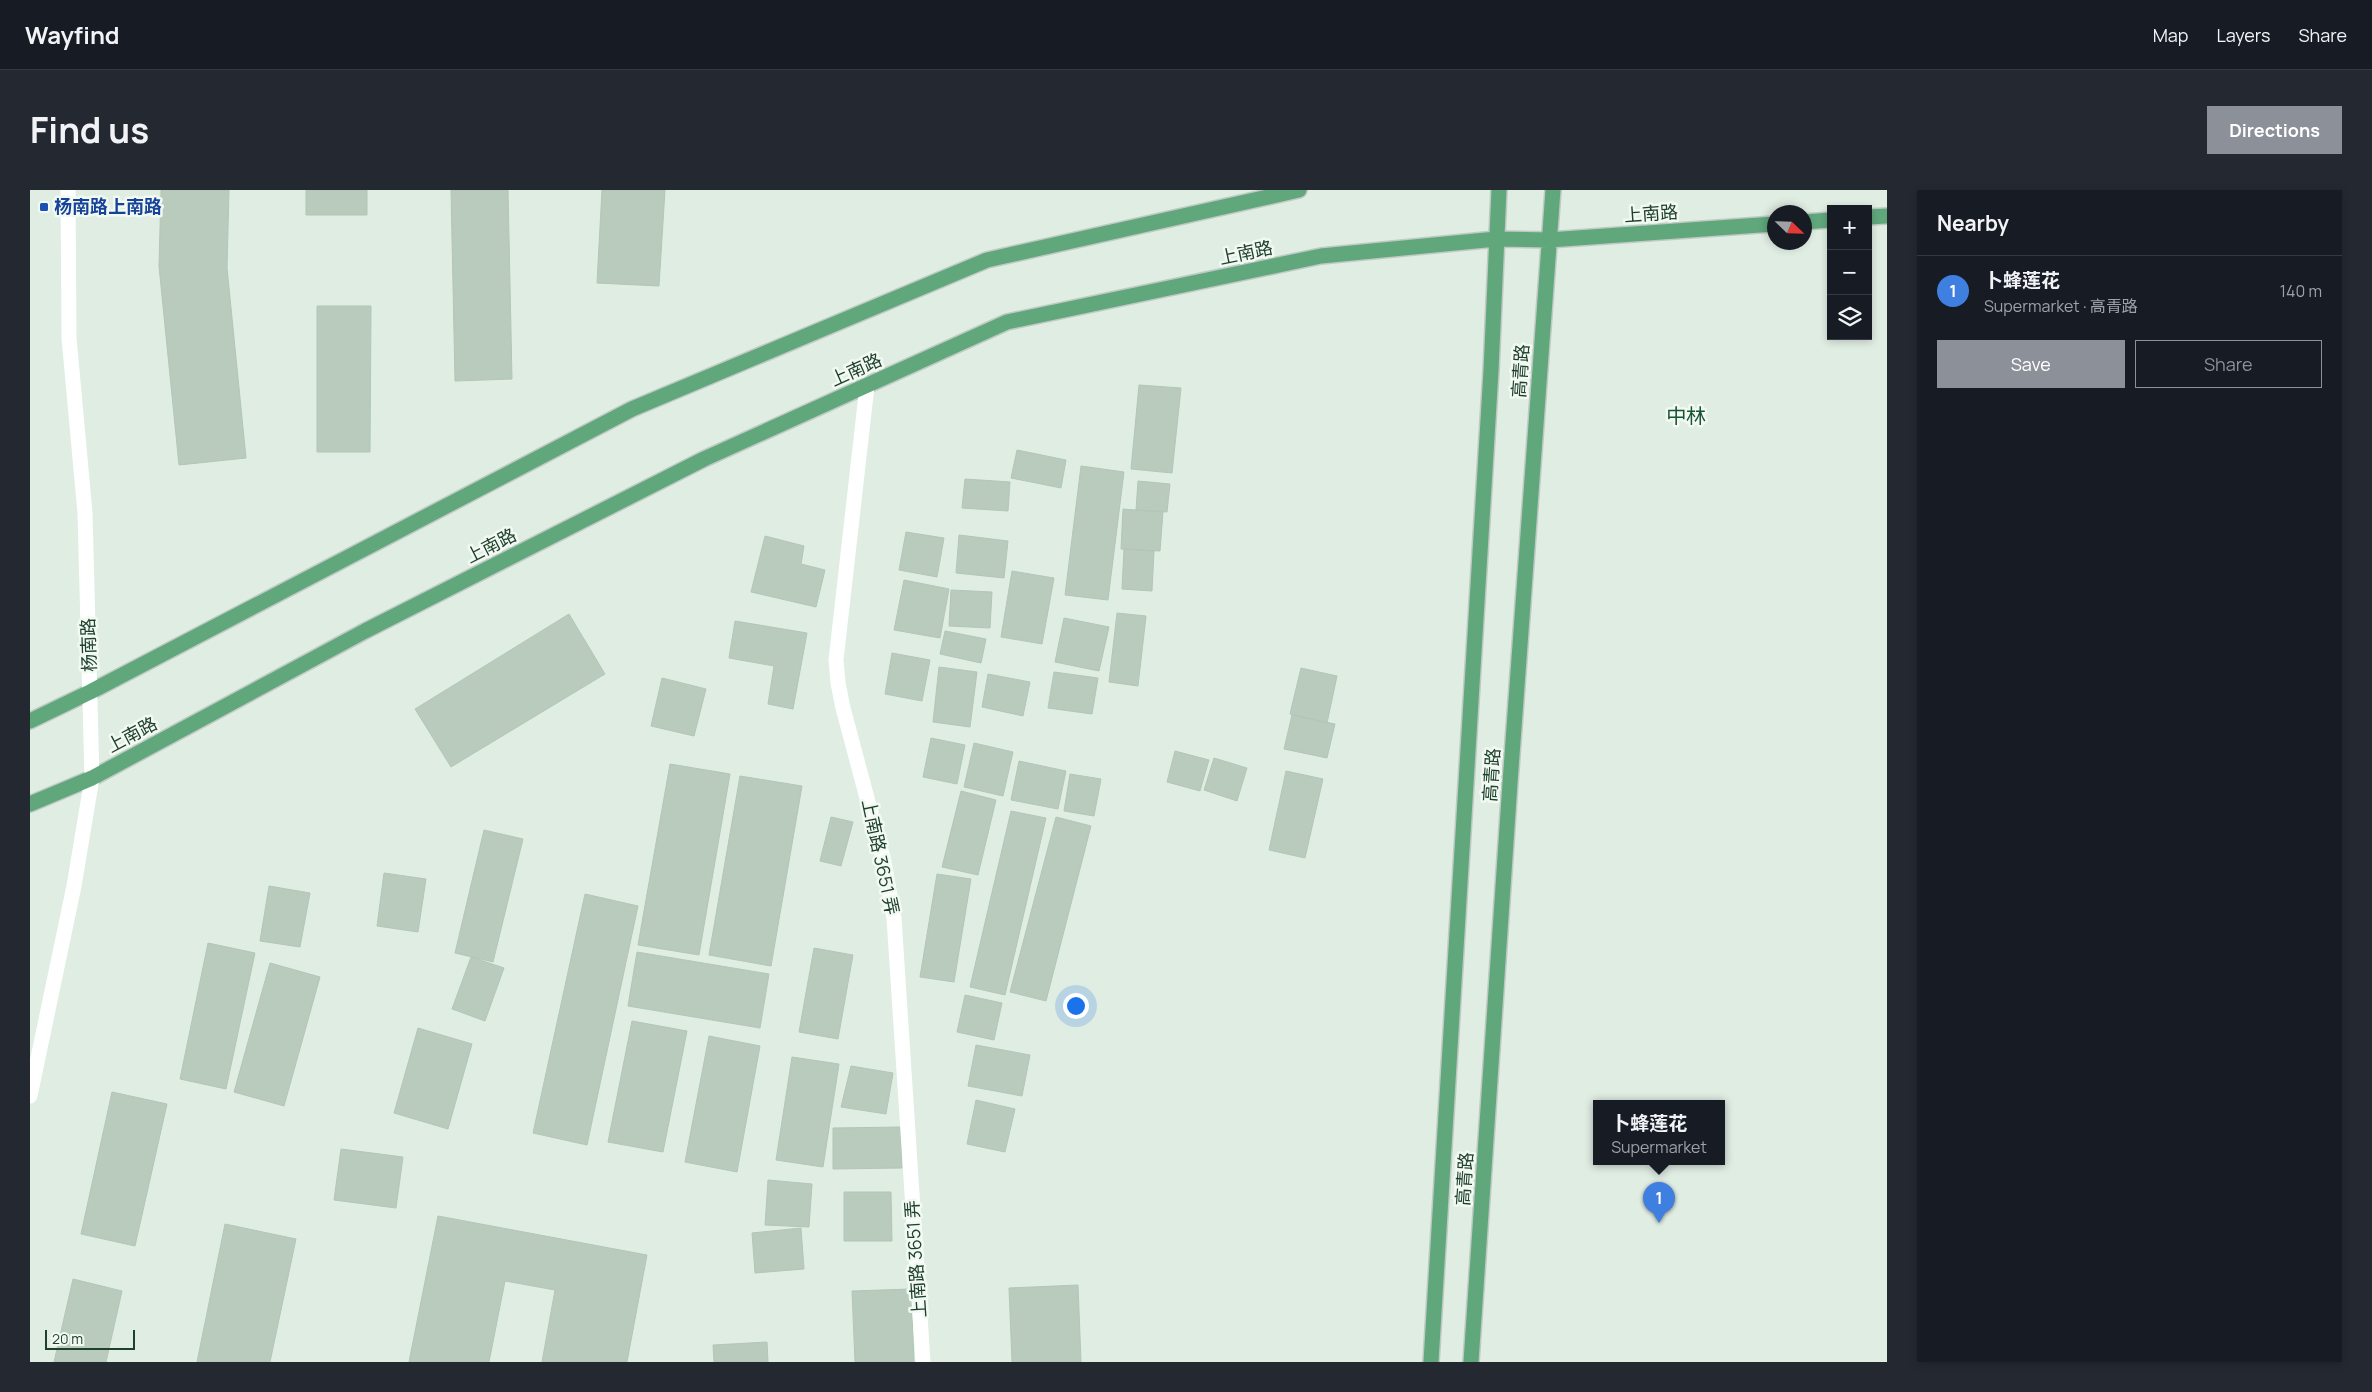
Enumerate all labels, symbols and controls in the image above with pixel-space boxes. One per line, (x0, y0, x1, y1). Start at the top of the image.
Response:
text: Wayfind (25, 18, 120, 51)
text: Map (2153, 23, 2188, 47)
text: Layers (2216, 23, 2270, 47)
text: Share (2298, 23, 2347, 47)
text: Find us (30, 106, 149, 154)
button: Directions (2207, 106, 2342, 154)
place label: 杨南路上南路 (54, 194, 162, 218)
street label: 上南路 (1623, 199, 1679, 227)
marker: 杨南路上南路 (38, 201, 50, 213)
north arrow (1767, 205, 1812, 250)
map controls (1827, 205, 1872, 340)
button: + (1827, 205, 1872, 250)
text: Nearby (1937, 209, 2009, 237)
street label: 上南路 (1217, 235, 1275, 269)
button: − (1827, 250, 1872, 295)
text: 卜蜂莲花 (1984, 267, 2060, 293)
text: 1 (1949, 280, 1957, 302)
text: 140 m (2280, 280, 2322, 302)
button: layers (1827, 295, 1872, 340)
text: Supermarket · 高青路 (1984, 295, 2138, 317)
button: Save (1937, 340, 2125, 388)
button: Share (2135, 340, 2322, 388)
street label: 高青路 (1506, 343, 1534, 399)
street label: 上南路 (826, 347, 885, 391)
district label: 中林 (1666, 402, 1706, 429)
street label: 上南路 (461, 522, 520, 568)
street label: 杨南路 (75, 618, 101, 672)
street label: 上南路 (102, 711, 161, 757)
street label: 高青路 (1477, 747, 1505, 803)
street label: 上南路 3651 弄 (857, 797, 905, 917)
your location (1063, 993, 1089, 1019)
popup (1593, 1100, 1725, 1165)
text: 卜蜂莲花 (1611, 1110, 1687, 1136)
text: Supermarket (1611, 1136, 1707, 1158)
street label: 高青路 (1450, 1151, 1478, 1207)
pin: 1 (1643, 1182, 1675, 1223)
street label: 上南路 3651 弄 (899, 1200, 931, 1319)
scale bar (45, 1327, 135, 1350)
text: 20 m (52, 1329, 83, 1348)

